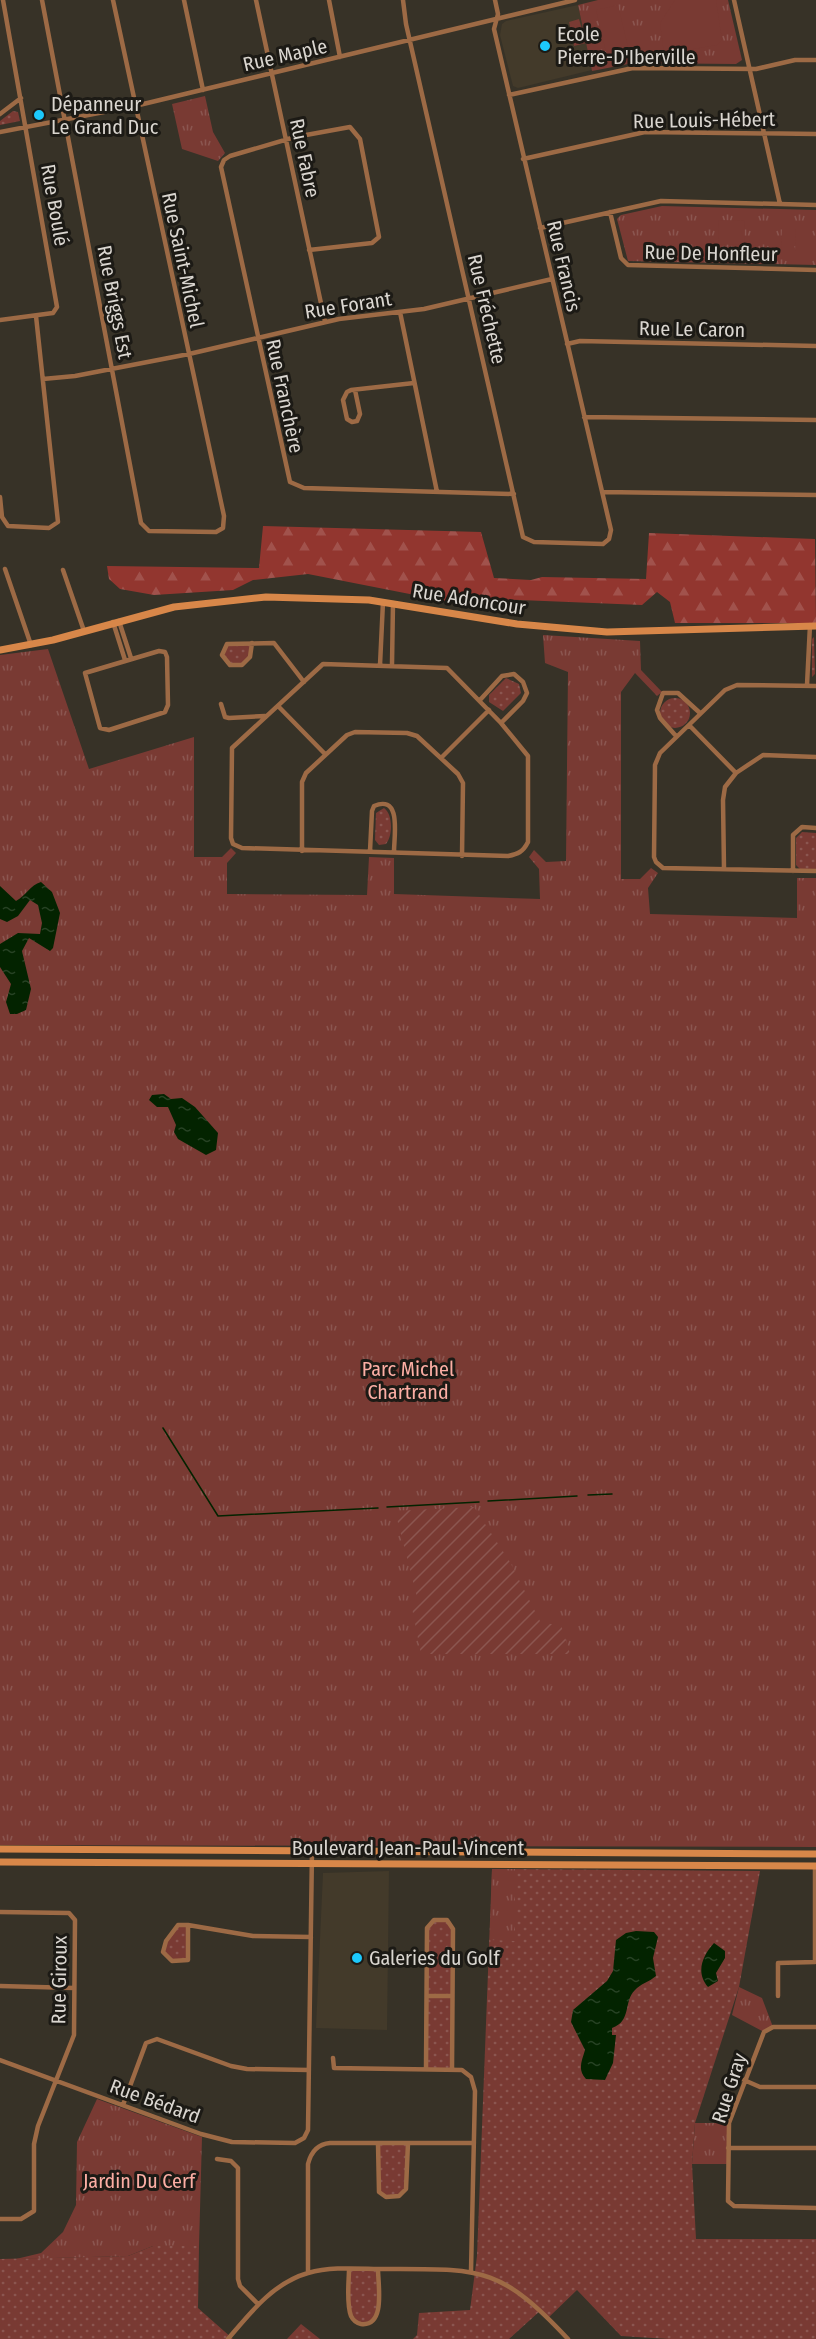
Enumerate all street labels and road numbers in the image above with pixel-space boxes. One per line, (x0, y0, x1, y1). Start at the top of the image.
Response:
street label: Rue Maple (241, 34, 329, 76)
street label: Rue Louis-Hébert (633, 107, 776, 133)
street label: Rue Fabre (285, 116, 325, 200)
street label: Rue Boulé (36, 162, 74, 248)
street label: Rue Saint-Michel (157, 190, 209, 330)
street label: Rue Francis (542, 218, 586, 314)
street label: Rue De Honfleur (644, 240, 778, 266)
street label: Rue Briggs Est (92, 243, 138, 361)
street label: Rue Fréchette (463, 252, 511, 366)
street label: Rue Forant (303, 286, 394, 324)
street label: Rue Le Caron (639, 316, 745, 342)
street label: Rue Franchère (261, 337, 309, 455)
street label: Rue Adoncour (411, 578, 527, 620)
street label: Boulevard Jean-Paul-Vincent (292, 1836, 525, 1860)
street label: Rue Giroux (46, 1935, 72, 2025)
street label: Rue Gray (706, 2050, 752, 2126)
street label: Rue Bédard (107, 2074, 203, 2128)

